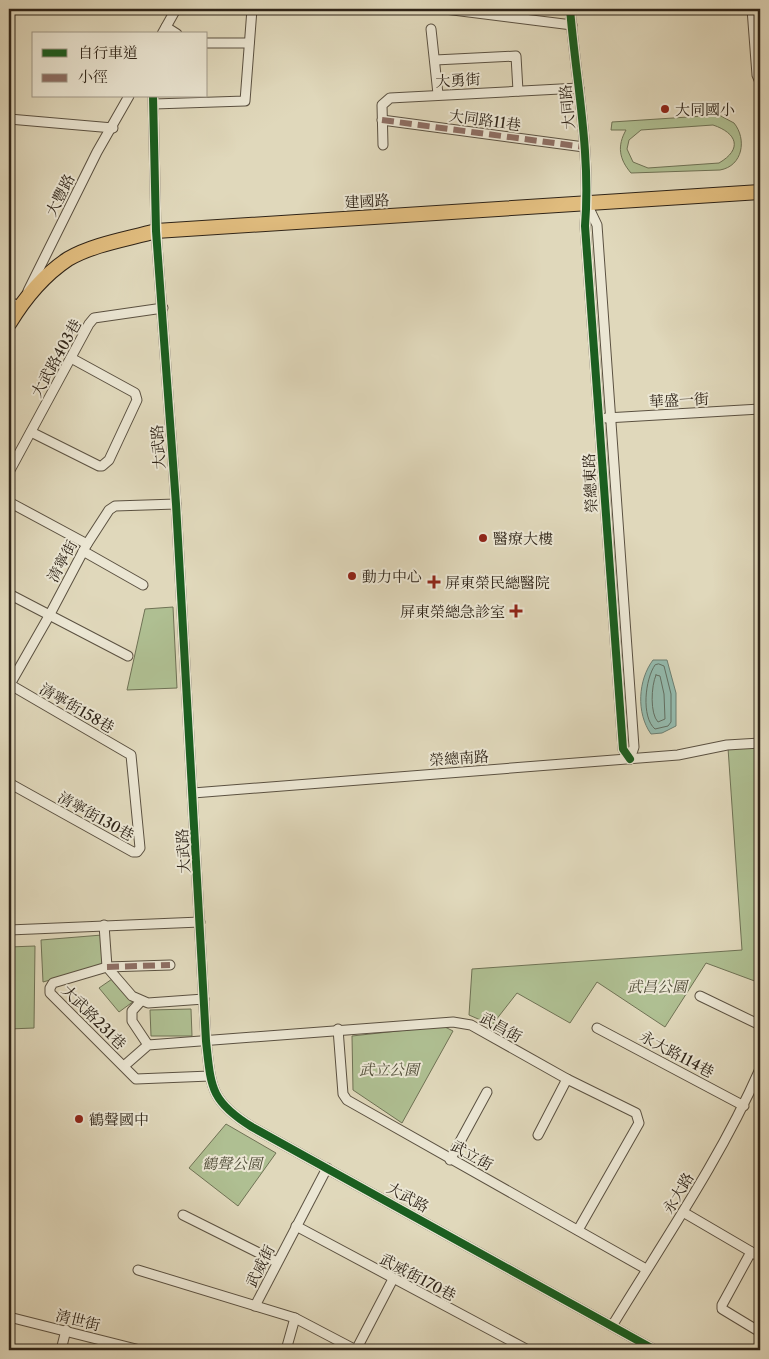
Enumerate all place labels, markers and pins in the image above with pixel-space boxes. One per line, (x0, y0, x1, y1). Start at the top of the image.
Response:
place label: 大同國小 (675, 100, 735, 119)
marker: 大同國小 (659, 103, 671, 115)
place label: 醫療大樓 (493, 529, 553, 548)
marker: 醫療大樓 (477, 532, 489, 544)
place label: 動力中心 (362, 567, 422, 586)
marker: 動力中心 (346, 570, 358, 582)
place label: 屏東榮民總醫院 (445, 573, 550, 592)
marker: 屏東榮民總醫院 (427, 575, 441, 589)
place label: 屏東榮總急診室 (400, 602, 505, 621)
marker: 屏東榮總急診室 (509, 604, 523, 618)
place label: 鶴聲國中 (89, 1110, 149, 1129)
marker: 鶴聲國中 (73, 1113, 85, 1125)

